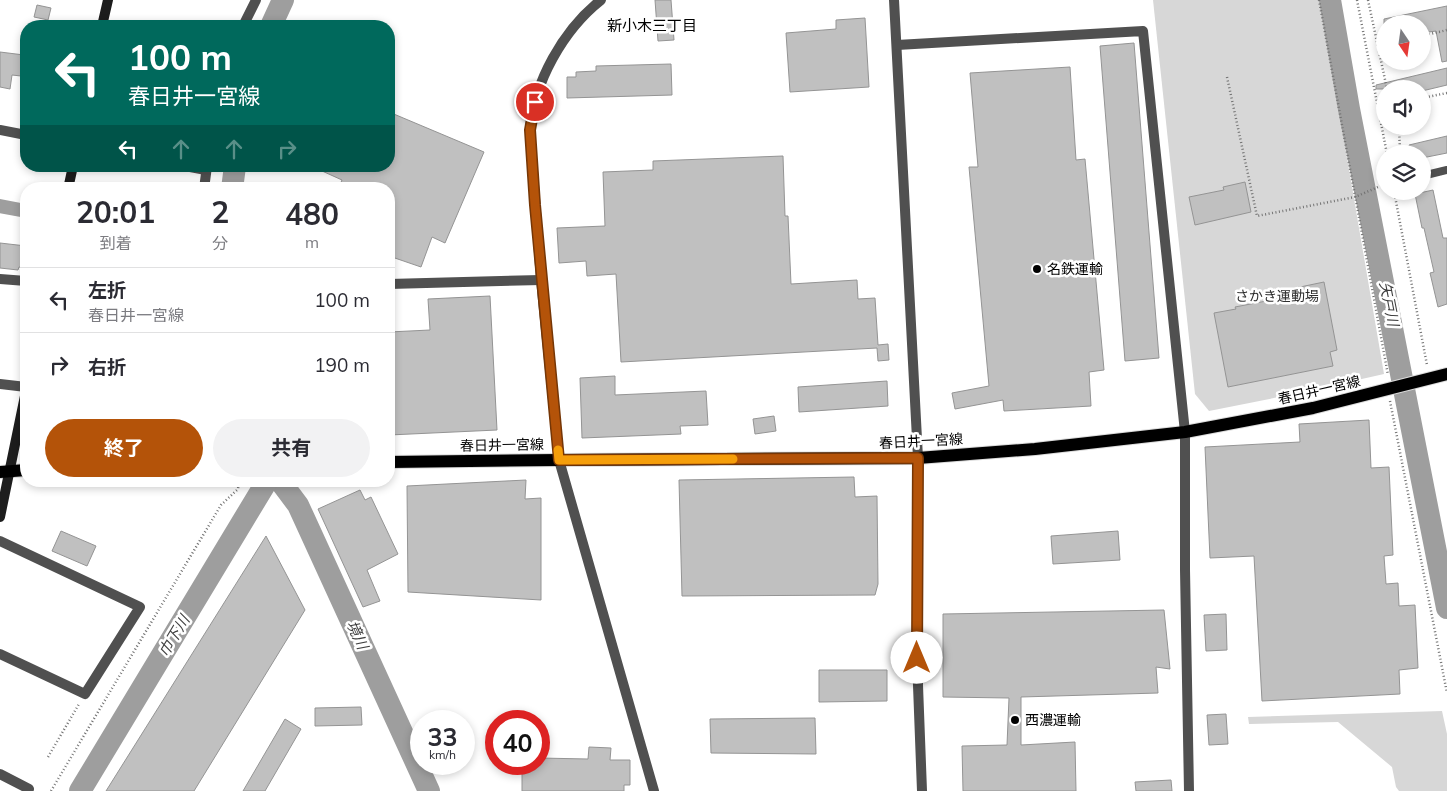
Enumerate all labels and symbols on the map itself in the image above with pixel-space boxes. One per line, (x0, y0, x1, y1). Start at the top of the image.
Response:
north arrow (1376, 15, 1431, 70)
district label: 新小木三丁目 (607, 16, 697, 35)
pin (514, 81, 556, 123)
place label: 名鉄運輸 (1047, 260, 1103, 278)
marker: 名鉄運輸 (1031, 263, 1043, 275)
water label: 矢戸川 (1376, 280, 1403, 330)
park label: さかき運動場 (1235, 287, 1319, 305)
street label: 春日井一宮線 (1276, 372, 1362, 408)
street label: 春日井一宮線 (879, 430, 963, 452)
street label: 春日井一宮線 (460, 435, 544, 455)
water label: 巾下川 (154, 610, 194, 660)
water label: 境川 (343, 617, 373, 654)
position arrow (890, 631, 942, 683)
speed limit sign: 40 (485, 710, 550, 775)
place label: 西濃運輸 (1025, 711, 1081, 729)
marker: 西濃運輸 (1009, 714, 1021, 726)

